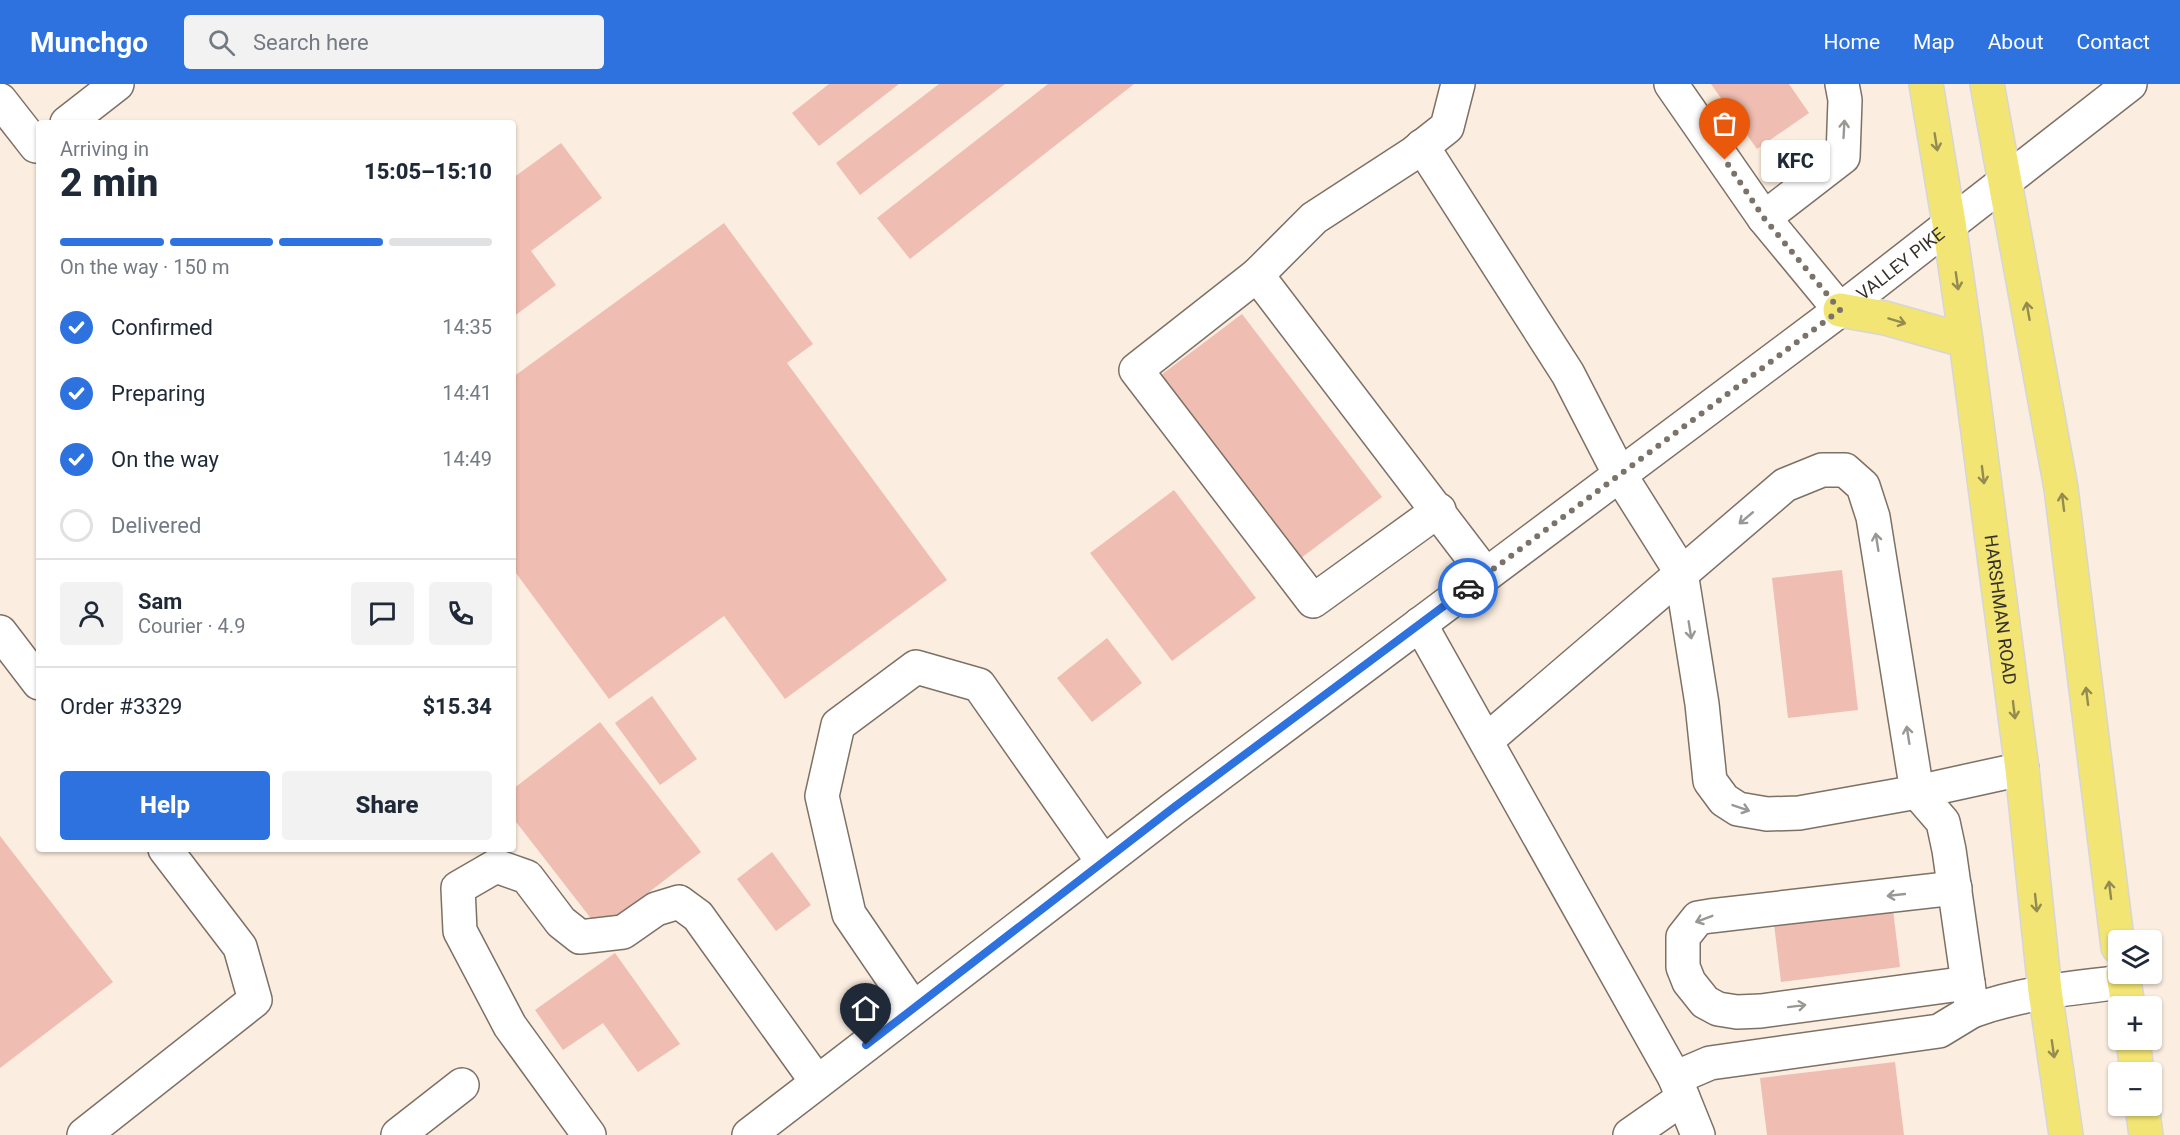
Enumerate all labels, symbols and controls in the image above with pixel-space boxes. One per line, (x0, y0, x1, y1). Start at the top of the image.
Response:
search box (184, 15, 604, 69)
text: Munchgo (30, 26, 148, 59)
icon: search (205, 26, 238, 59)
text: Search here (253, 30, 369, 55)
text: Home (1824, 30, 1880, 54)
text: Map (1913, 30, 1955, 54)
text: About (1988, 30, 2044, 54)
text: Contact (2077, 30, 2150, 54)
pin (1699, 98, 1750, 160)
icon: bag (1708, 107, 1741, 140)
one-way arrow (1838, 120, 1849, 140)
one-way arrow (1931, 131, 1942, 151)
text: Arriving in (60, 137, 149, 161)
callout: KFC (1761, 139, 1830, 181)
text: KFC (1777, 149, 1814, 173)
text: 15:05–15:10 (364, 159, 492, 184)
text: 2 min (60, 160, 158, 206)
street label: VALLEY PIKE (1852, 223, 1948, 304)
text: On the way · 150 m (60, 255, 229, 279)
one-way arrow (1952, 271, 1963, 291)
one-way arrow (2022, 301, 2033, 321)
icon: check (60, 311, 93, 344)
text: Confirmed (111, 315, 213, 340)
text: 14:35 (442, 315, 492, 339)
one-way arrow (1887, 316, 1906, 327)
icon: check (60, 377, 93, 410)
text: Preparing (111, 381, 205, 406)
text: 14:41 (442, 381, 492, 405)
icon: check (60, 443, 93, 476)
text: On the way (111, 447, 219, 472)
text: 14:49 (442, 447, 492, 471)
one-way arrow (1978, 464, 1989, 484)
one-way arrow (2057, 493, 2068, 513)
one-way arrow (1738, 511, 1754, 524)
text: Delivered (111, 513, 201, 538)
one-way arrow (1872, 533, 1883, 552)
street label: HARSHMAN ROAD (1981, 533, 2021, 686)
courier (1438, 558, 1498, 618)
icon: car (1452, 572, 1485, 605)
button: person (60, 582, 123, 645)
button: chat (351, 582, 414, 645)
button: phone (429, 582, 492, 645)
text: Sam (138, 589, 182, 614)
text: Courier · 4.9 (138, 614, 245, 638)
one-way arrow (1685, 620, 1696, 639)
one-way arrow (2082, 686, 2093, 706)
text: Order #3329 (60, 694, 182, 719)
text: $15.34 (423, 694, 492, 719)
one-way arrow (2009, 699, 2020, 719)
one-way arrow (1902, 725, 1913, 745)
button: Help (60, 771, 270, 840)
button: Share (282, 771, 492, 840)
one-way arrow (1731, 803, 1750, 814)
one-way arrow (2104, 880, 2115, 900)
one-way arrow (1887, 890, 1907, 901)
one-way arrow (2030, 893, 2041, 913)
one-way arrow (1695, 914, 1713, 925)
map controls (2108, 930, 2162, 1116)
button: layers (2108, 930, 2162, 984)
pin (840, 983, 891, 1045)
icon: home (849, 992, 882, 1025)
button: + (2108, 996, 2162, 1050)
one-way arrow (1787, 1000, 1806, 1011)
one-way arrow (2048, 1039, 2059, 1059)
button: − (2108, 1062, 2162, 1116)

